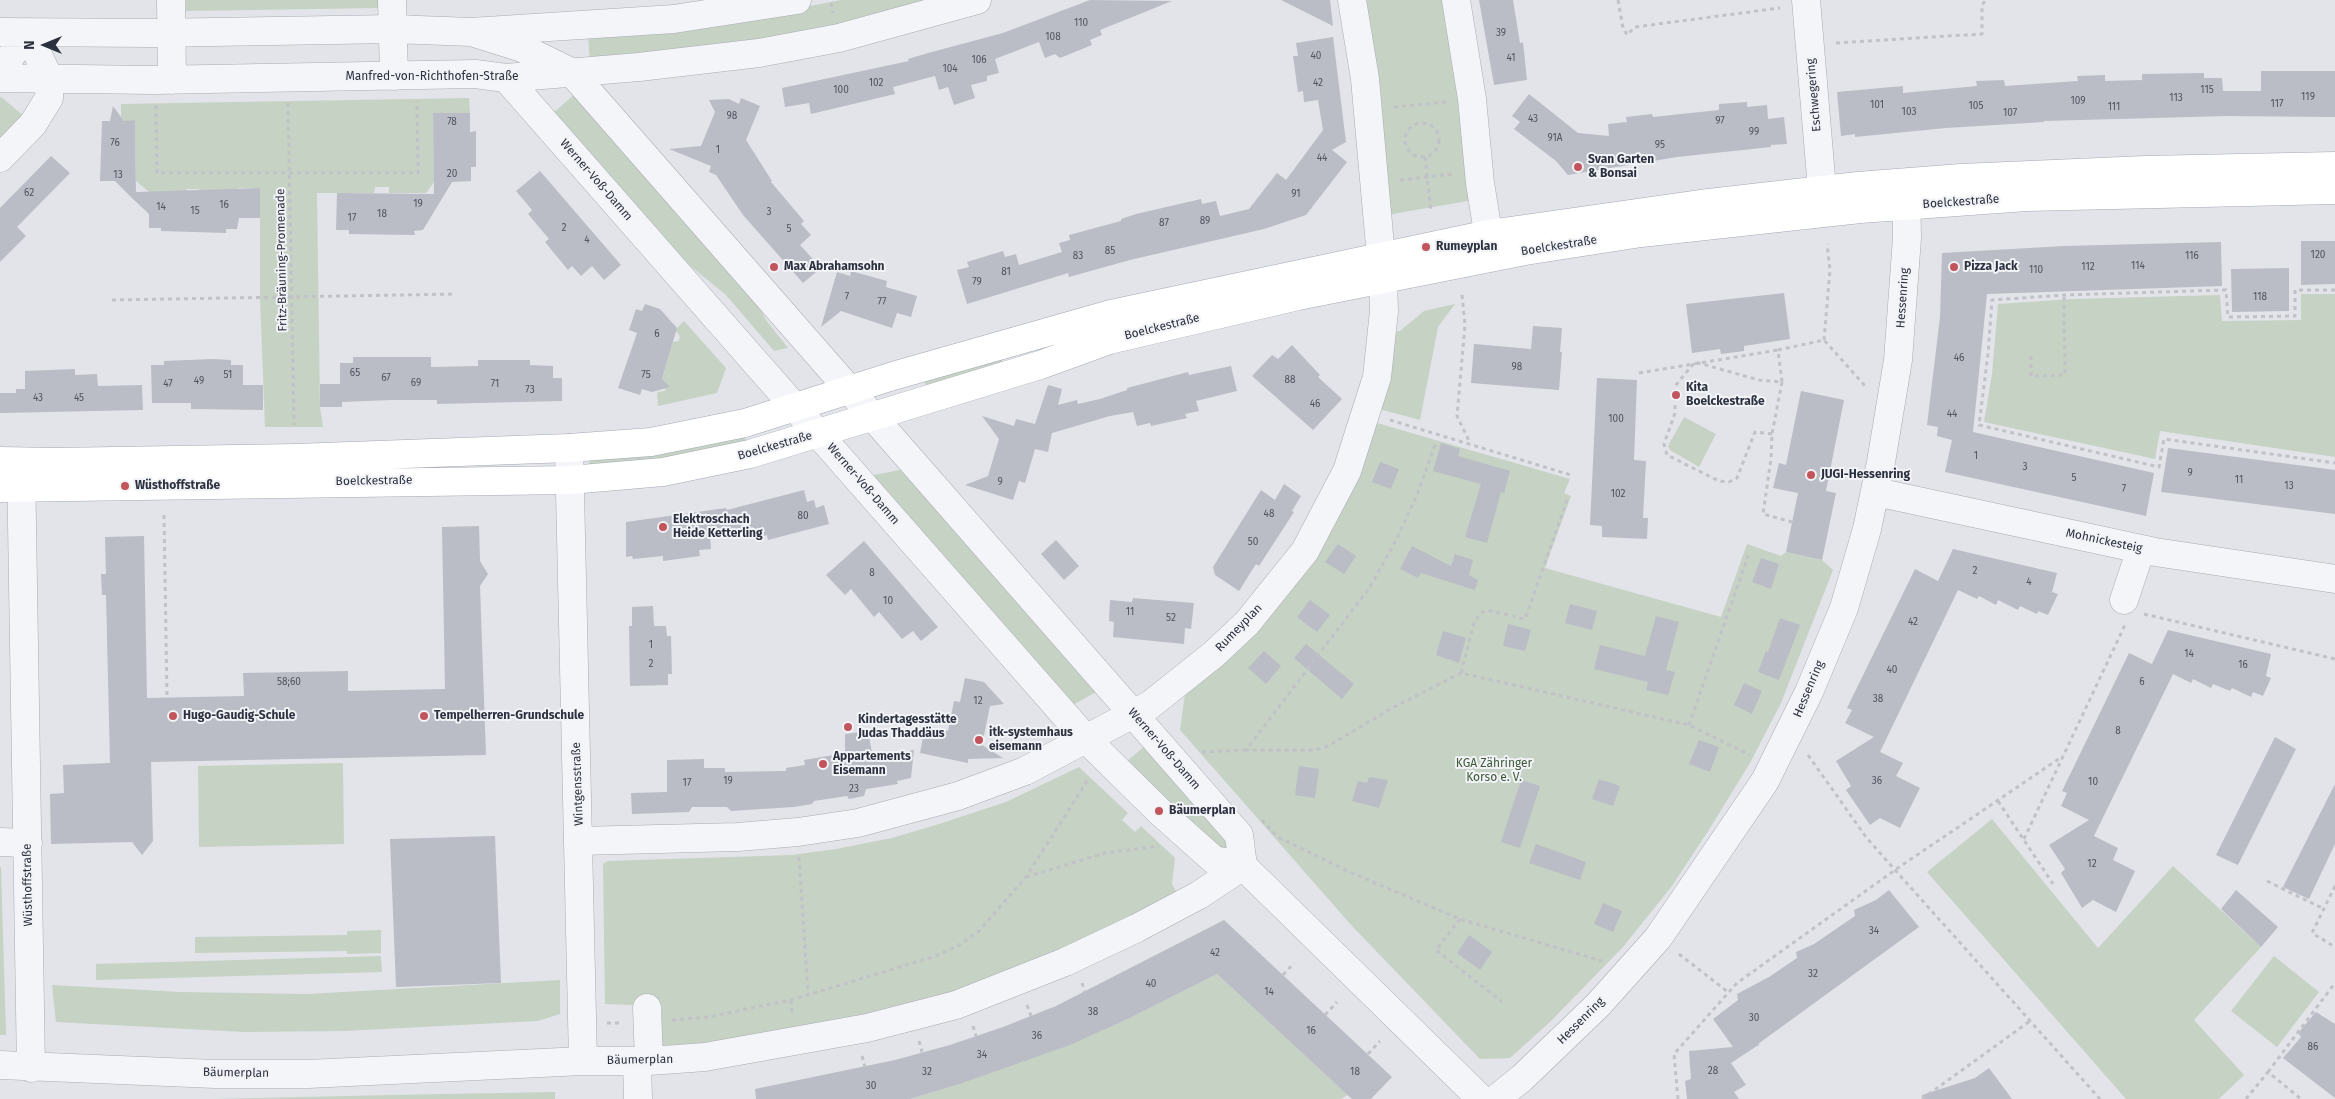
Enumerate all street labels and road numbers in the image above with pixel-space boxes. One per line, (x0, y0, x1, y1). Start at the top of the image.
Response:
street label: Eschwegering (1804, 58, 1824, 132)
street label: Manfred-von-Richthofen-Straße (345, 70, 519, 84)
street label: Werner-Voß-Damm (557, 136, 635, 224)
street label: Fritz-Bräuning-Promenade (274, 188, 290, 332)
street label: Boelckestraße (1922, 192, 2000, 212)
street label: Boelckestraße (1520, 233, 1598, 259)
street label: Hessenring (1894, 267, 1912, 329)
street label: Boelckestraße (1123, 311, 1201, 343)
street label: Boelckestraße (736, 428, 814, 464)
street label: Werner-Voß-Damm (824, 440, 902, 528)
street label: Boelckestraße (335, 473, 413, 489)
street label: Mohnickesteig (2064, 526, 2144, 556)
street label: Rumeyplan (1213, 601, 1265, 655)
street label: Hessenring (1791, 658, 1827, 720)
street label: Werner-Voß-Damm (1125, 705, 1203, 793)
street label: Wintgensstraße (569, 742, 587, 826)
street label: Wüsthoffstraße (20, 843, 36, 927)
street label: Hessenring (1554, 994, 1608, 1048)
street label: Bäumerplan (607, 1052, 673, 1068)
street label: Bäumerplan (203, 1065, 269, 1081)

